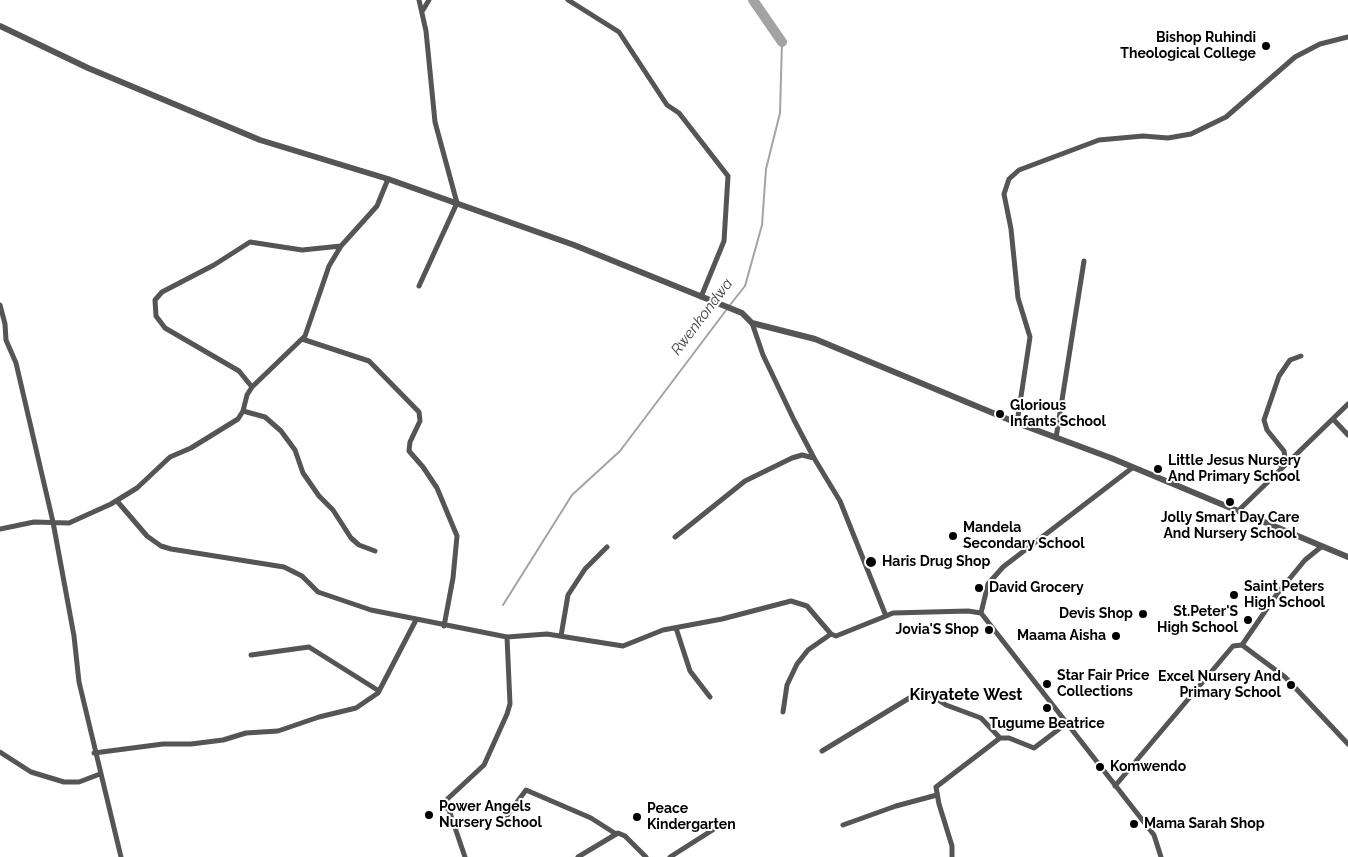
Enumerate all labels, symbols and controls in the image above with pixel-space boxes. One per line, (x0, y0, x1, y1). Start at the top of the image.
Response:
place label: Bishop Ruhindi Theological College (1120, 30, 1256, 62)
marker: Bishop Ruhindi Theological College (1260, 40, 1272, 52)
water label: Rwenkondwa (667, 275, 737, 359)
place label: Glorious Infants School (1010, 398, 1106, 431)
marker: Glorious Infants School (994, 408, 1006, 420)
place label: Little Jesus Nursery And Primary School (1168, 453, 1301, 486)
marker: Little Jesus Nursery And Primary School (1152, 463, 1164, 475)
marker: Jolly Smart Day Care And Nursery School (1224, 496, 1236, 508)
place label: Jolly Smart Day Care And Nursery School (1161, 510, 1299, 542)
place label: Mandela Secondary School (963, 520, 1085, 552)
marker: Mandela Secondary School (947, 530, 959, 542)
place label: Haris Drug Shop (882, 554, 990, 570)
marker: Haris Drug Shop (864, 555, 878, 569)
place label: Saint Peters High School (1244, 579, 1325, 612)
place label: David Grocery (989, 580, 1084, 596)
marker: David Grocery (973, 582, 985, 594)
marker: Saint Peters High School (1228, 589, 1240, 601)
place label: St.Peter'S High School (1157, 604, 1238, 636)
place label: Devis Shop (1059, 606, 1133, 622)
marker: Devis Shop (1137, 608, 1149, 620)
marker: St.Peter'S High School (1242, 614, 1254, 626)
place label: Jovia'S Shop (895, 622, 979, 638)
marker: Jovia'S Shop (983, 624, 995, 636)
place label: Maama Aisha (1017, 628, 1106, 644)
marker: Maama Aisha (1110, 630, 1122, 642)
place label: Star Fair Price Collections (1057, 668, 1149, 700)
place label: Excel Nursery And Primary School (1158, 669, 1281, 702)
marker: Star Fair Price Collections (1041, 678, 1053, 690)
marker: Excel Nursery And Primary School (1285, 679, 1297, 691)
district label: Kiryatete West (910, 685, 1022, 705)
marker: Tugume Beatrice (1041, 702, 1053, 714)
place label: Tugume Beatrice (989, 716, 1105, 732)
place label: Komwendo (1110, 759, 1186, 775)
marker: Komwendo (1094, 761, 1106, 773)
place label: Power Angels Nursery School (439, 799, 542, 832)
place label: Peace Kindergarten (647, 801, 736, 834)
marker: Power Angels Nursery School (423, 809, 435, 821)
marker: Peace Kindergarten (631, 811, 643, 823)
place label: Mama Sarah Shop (1144, 816, 1265, 832)
marker: Mama Sarah Shop (1128, 818, 1140, 830)

